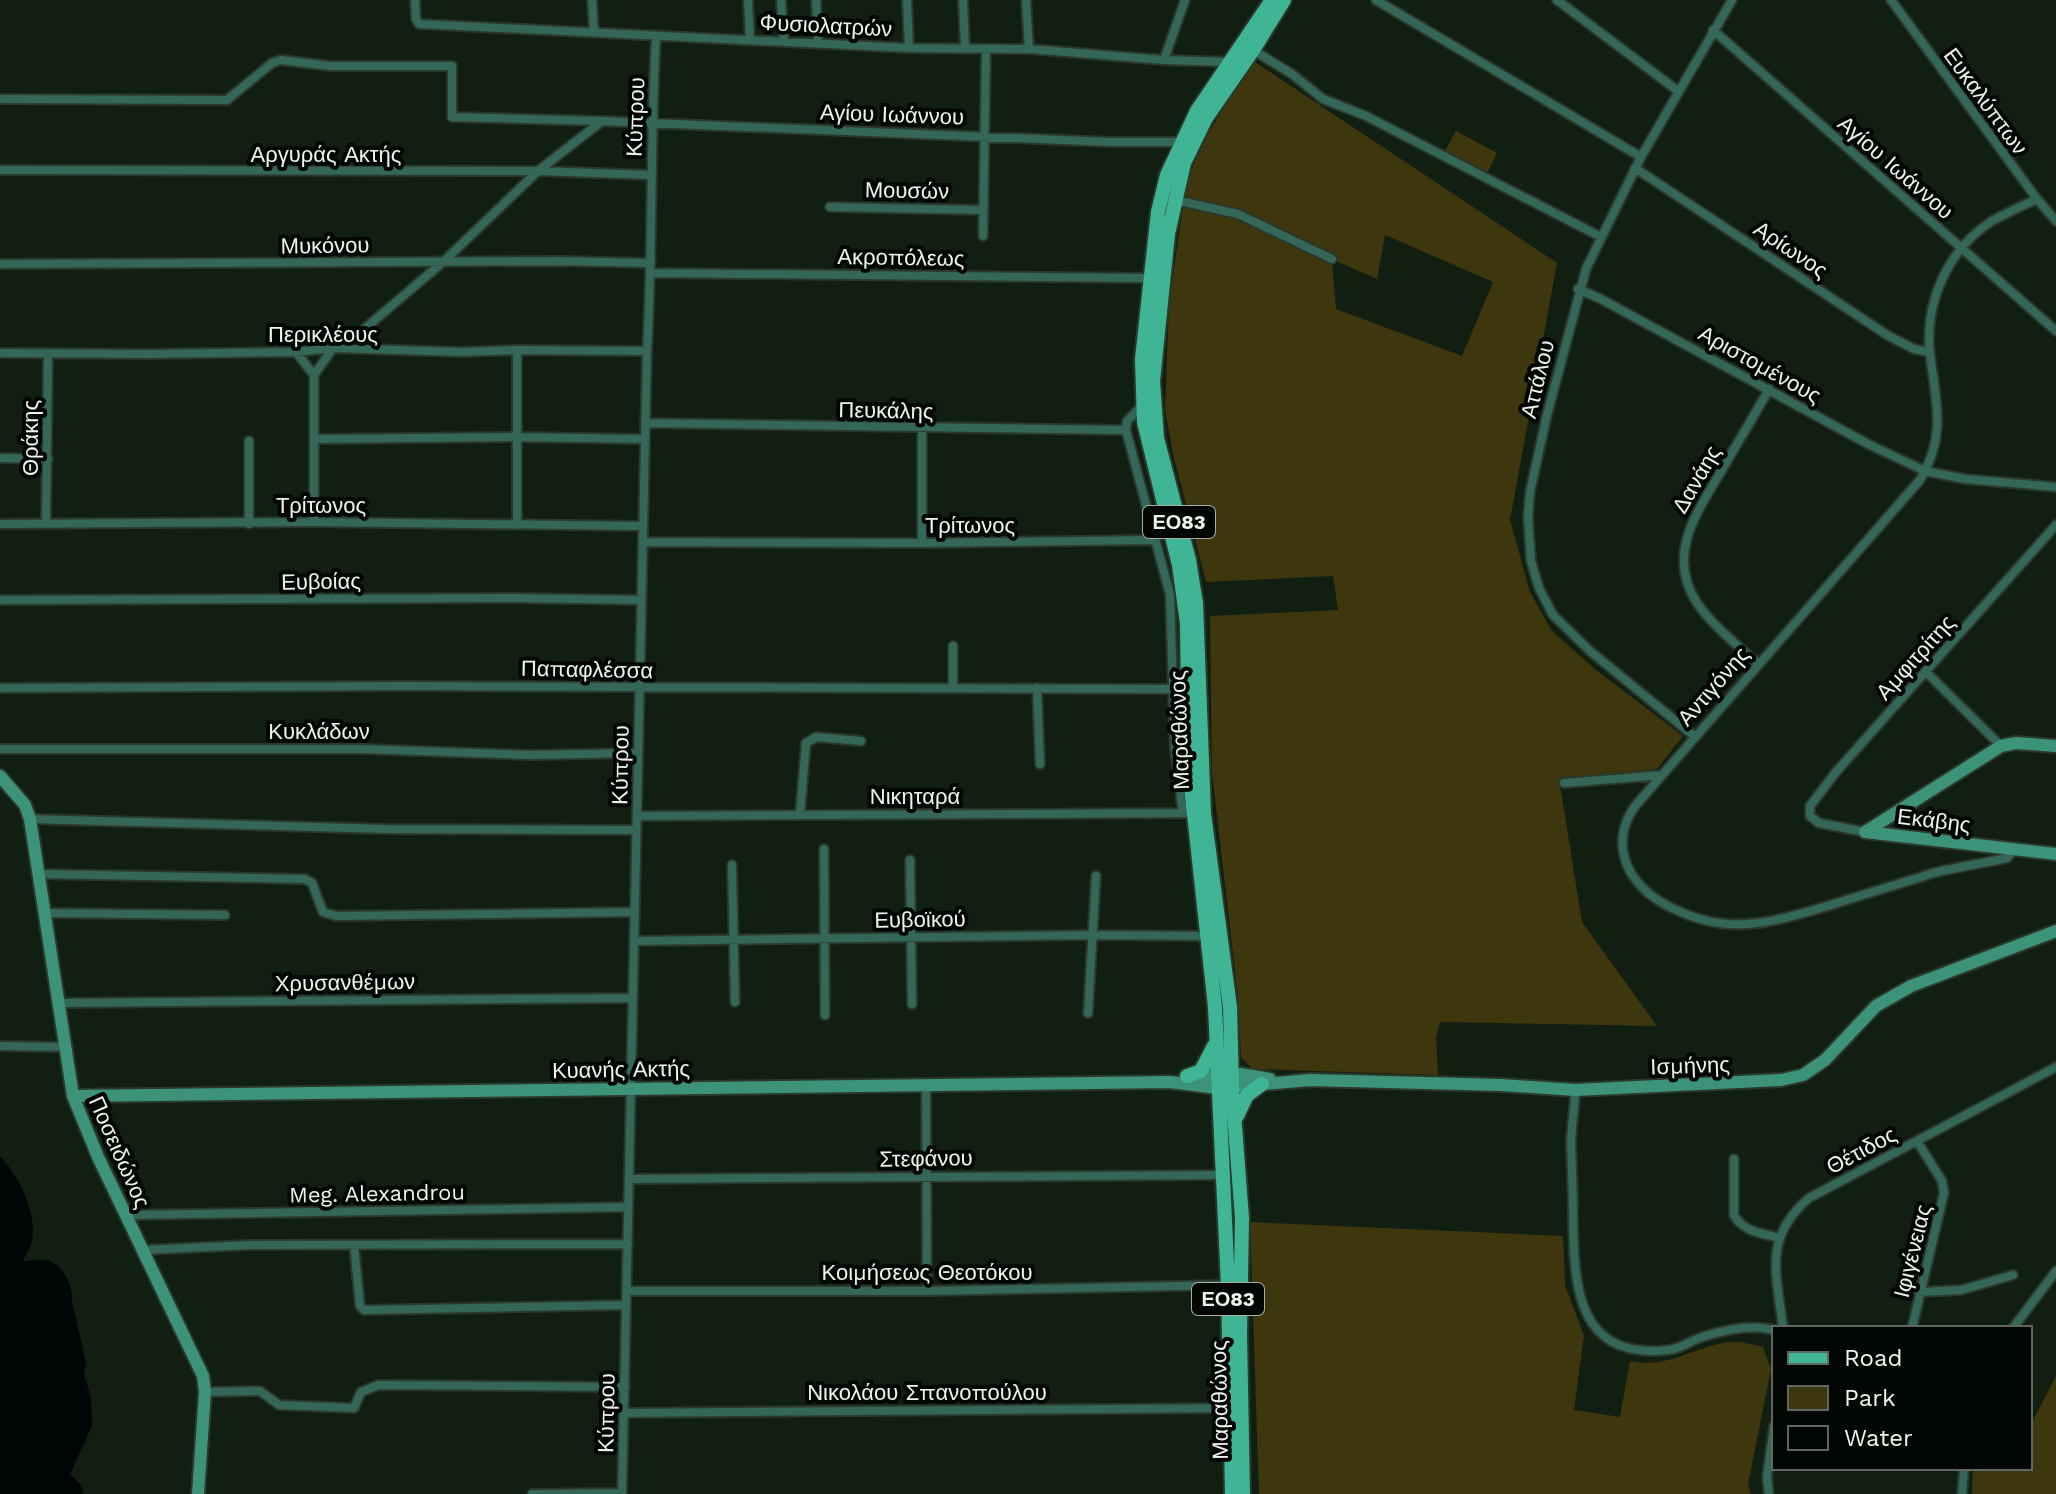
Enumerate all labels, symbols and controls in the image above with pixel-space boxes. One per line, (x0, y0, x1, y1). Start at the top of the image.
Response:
street label: Φυσιολατρών (759, 10, 893, 41)
street label: Ευκαλύπτων (1939, 43, 2033, 159)
street label: Κύπρου (622, 77, 649, 157)
street label: Αγίου Ιωάννου (819, 99, 964, 130)
street label: Αγίου Ιωάννου (1833, 111, 1958, 224)
street label: Αργυράς Ακτής (251, 142, 401, 167)
street label: Μουσών (865, 177, 949, 204)
street label: Αρίωνος (1749, 216, 1832, 283)
street label: Μυκόνου (281, 232, 370, 259)
street label: Ακροπόλεως (837, 244, 965, 271)
street label: Αριστομένους (1694, 321, 1825, 408)
street label: Περικλέους (268, 322, 378, 347)
street label: Αττάλου (1516, 338, 1559, 421)
street label: Πευκάλης (838, 397, 934, 424)
street label: Θράκης (18, 400, 43, 476)
street label: Δανάης (1667, 441, 1726, 518)
street label: Τρίτωνος (276, 493, 366, 518)
road number: ΕΟ83 (1143, 506, 1215, 538)
street label: Τρίτωνος (925, 513, 1015, 538)
street label: Ευβοίας (281, 568, 361, 595)
street label: Αμφιτρίτης (1871, 610, 1960, 705)
street label: Αντιγόνης (1672, 642, 1754, 731)
street label: Παπαφλέσσα (521, 656, 654, 683)
street label: Μαραθώνος (1165, 670, 1194, 790)
street label: Κυκλάδων (268, 719, 370, 744)
street label: Κύπρου (607, 725, 634, 805)
street label: Νικηταρά (870, 784, 960, 809)
street label: Εκάβης (1896, 804, 1972, 837)
street label: Ευβοϊκού (874, 906, 966, 933)
street label: Χρυσανθέμων (275, 969, 415, 996)
street label: Ισμήνης (1650, 1052, 1730, 1079)
street label: Κυανής Ακτής (552, 1056, 690, 1083)
street label: Ποσειδώνος (84, 1092, 155, 1212)
street label: Θέτιδος (1822, 1122, 1900, 1179)
street label: Στεφάνου (879, 1145, 973, 1172)
street label: Meg. Alexandrou (289, 1179, 465, 1208)
street label: Ιφιγένειας (1889, 1202, 1936, 1300)
street label: Κοιμήσεως Θεοτόκου (822, 1260, 1032, 1285)
road number: ΕΟ83 (1192, 1283, 1264, 1315)
legend (1772, 1326, 2032, 1470)
street label: Μαραθώνος (1206, 1340, 1233, 1460)
text: Road (1844, 1344, 1903, 1372)
street label: Κύπρου (593, 1373, 620, 1453)
street label: Νικολάου Σπανοπούλου (807, 1380, 1047, 1405)
text: Park (1844, 1384, 1896, 1412)
text: Water (1844, 1424, 1913, 1452)

